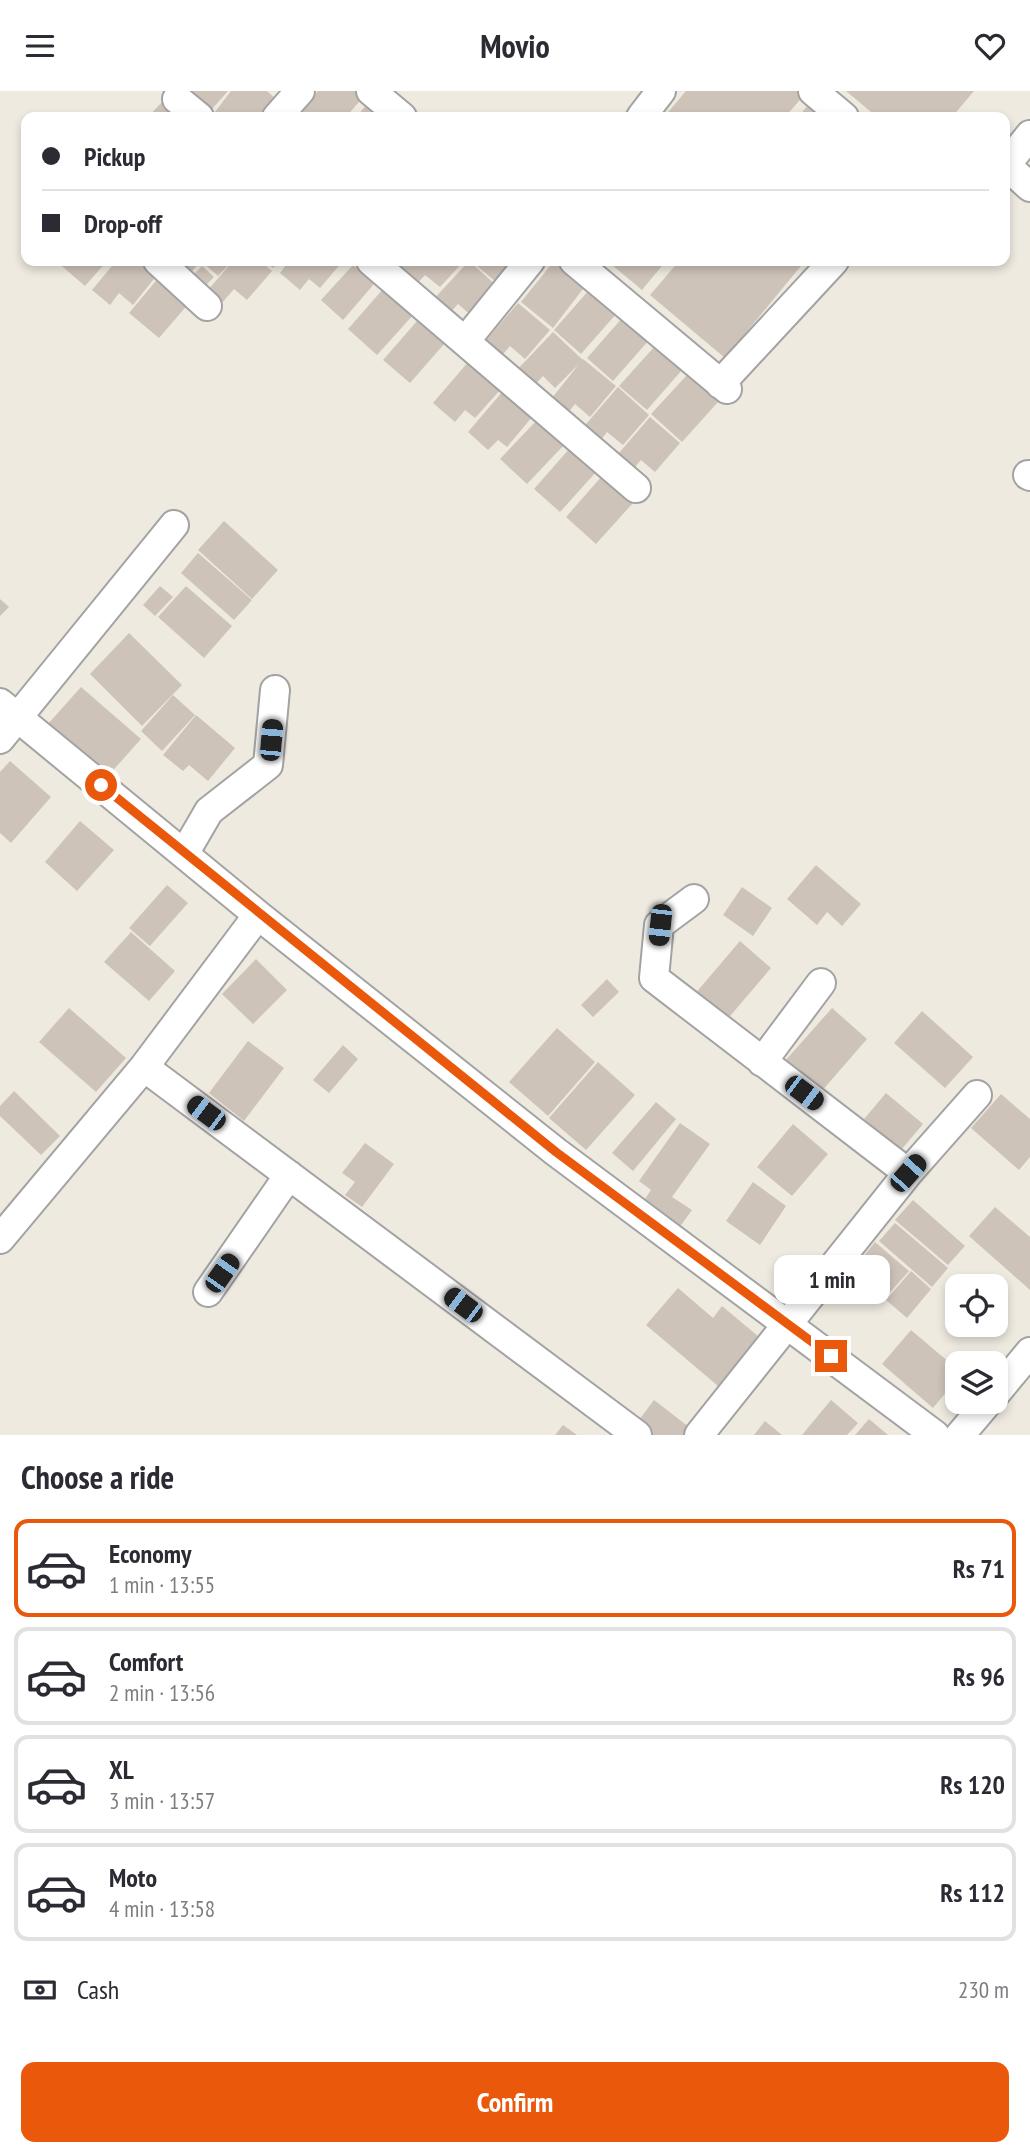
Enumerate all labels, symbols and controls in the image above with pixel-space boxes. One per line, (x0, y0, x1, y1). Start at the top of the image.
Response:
text: Movio (480, 25, 550, 67)
icon: menu (21, 27, 59, 65)
icon: heart (971, 27, 1009, 65)
text: Pickup (84, 140, 145, 173)
text: Drop-off (84, 207, 162, 240)
car (259, 718, 284, 762)
route start (85, 769, 117, 801)
car (648, 903, 673, 947)
car (781, 1072, 828, 1114)
car (183, 1092, 230, 1134)
car (887, 1150, 930, 1196)
car (202, 1250, 243, 1296)
callout: 1 min (773, 1255, 889, 1303)
text: 1 min (809, 1265, 855, 1294)
map controls (945, 1274, 1008, 1414)
button: locate (945, 1274, 1008, 1337)
car (440, 1284, 487, 1326)
route end (815, 1340, 847, 1372)
button: layers (945, 1351, 1008, 1414)
text: Choose a ride (21, 1456, 174, 1498)
icon: car (25, 1537, 88, 1600)
text: Economy (109, 1537, 191, 1570)
text: Rs 71 (953, 1552, 1005, 1585)
text: 1 min · 13:55 (109, 1570, 215, 1599)
icon: car (25, 1645, 88, 1708)
text: Comfort (109, 1645, 183, 1678)
text: Rs 96 (953, 1660, 1005, 1693)
text: 2 min · 13:56 (109, 1678, 215, 1707)
icon: car (25, 1753, 88, 1816)
text: XL (109, 1753, 134, 1786)
text: Rs 120 (940, 1768, 1005, 1801)
text: 3 min · 13:57 (109, 1786, 215, 1815)
icon: car (25, 1861, 88, 1924)
text: Moto (109, 1861, 157, 1894)
text: Rs 112 (940, 1876, 1005, 1909)
text: 4 min · 13:58 (109, 1894, 215, 1923)
icon: cash (21, 1971, 59, 2009)
text: Cash (77, 1973, 119, 2006)
text: 230 m (958, 1975, 1009, 2004)
button: Confirm (21, 2062, 1009, 2142)

